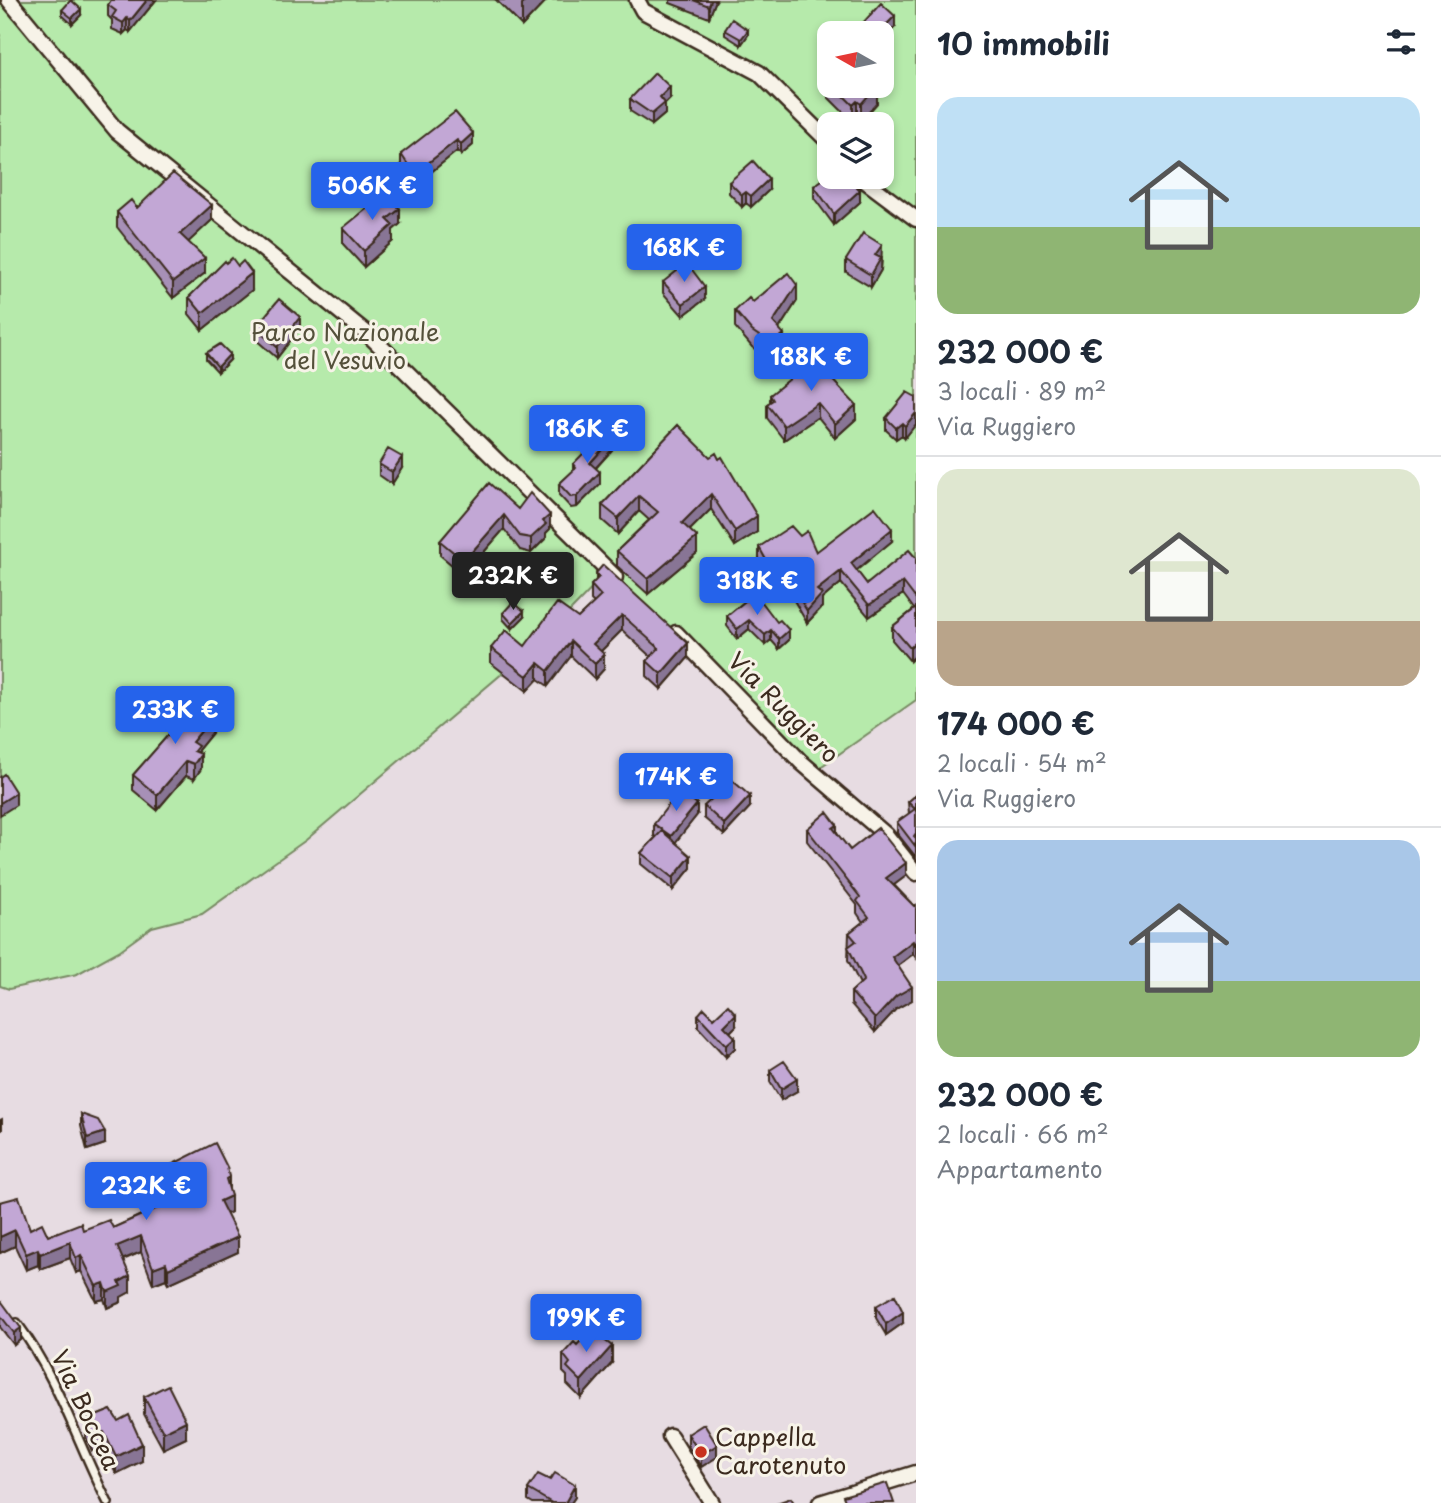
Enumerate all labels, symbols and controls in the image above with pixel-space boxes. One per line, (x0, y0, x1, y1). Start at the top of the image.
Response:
text: 10 immobili (937, 20, 1110, 65)
north arrow (817, 21, 894, 98)
map controls (817, 21, 894, 189)
icon: filters (1382, 23, 1420, 61)
button: layers (817, 112, 894, 189)
icon: home (1116, 142, 1242, 268)
pin: 506K € (315, 162, 429, 222)
text: 506K € (327, 167, 417, 202)
pin: 168K € (627, 224, 741, 284)
text: 168K € (643, 229, 725, 264)
park label: Parco Nazionale del Vesuvio (251, 313, 439, 377)
text: 232 000 € (937, 328, 1103, 373)
pin: 188K € (754, 334, 868, 393)
text: 188K € (770, 338, 852, 373)
text: 3 locali · 89 m² (937, 373, 1106, 408)
pin: 186K € (530, 406, 644, 465)
text: Via Ruggiero (937, 408, 1076, 443)
text: 186K € (545, 410, 629, 445)
icon: home (1116, 514, 1242, 640)
pin: 232K € (456, 552, 570, 612)
text: 232K € (468, 557, 558, 592)
pin: 318K € (700, 558, 814, 617)
text: 318K € (715, 562, 799, 597)
street label: Via Ruggiero (720, 643, 848, 771)
pin: 233K € (118, 686, 232, 746)
text: 233K € (131, 691, 219, 726)
text: 174 000 € (937, 700, 1095, 745)
text: 2 locali · 54 m² (937, 745, 1107, 780)
pin: 174K € (619, 754, 733, 813)
text: 174K € (635, 758, 717, 793)
text: Via Ruggiero (937, 780, 1076, 815)
icon: home (1116, 885, 1242, 1011)
text: 232 000 € (937, 1071, 1103, 1116)
text: 2 locali · 66 m² (937, 1116, 1109, 1151)
text: Appartamento (937, 1151, 1103, 1186)
pin: 232K € (89, 1162, 203, 1222)
text: 232K € (101, 1167, 191, 1202)
pin: 199K € (529, 1294, 643, 1354)
text: 199K € (546, 1299, 626, 1334)
street label: Via Boccea (43, 1343, 130, 1475)
place label: Cappella Carotenuto (715, 1418, 846, 1482)
marker: Cappella Carotenuto (693, 1444, 709, 1460)

